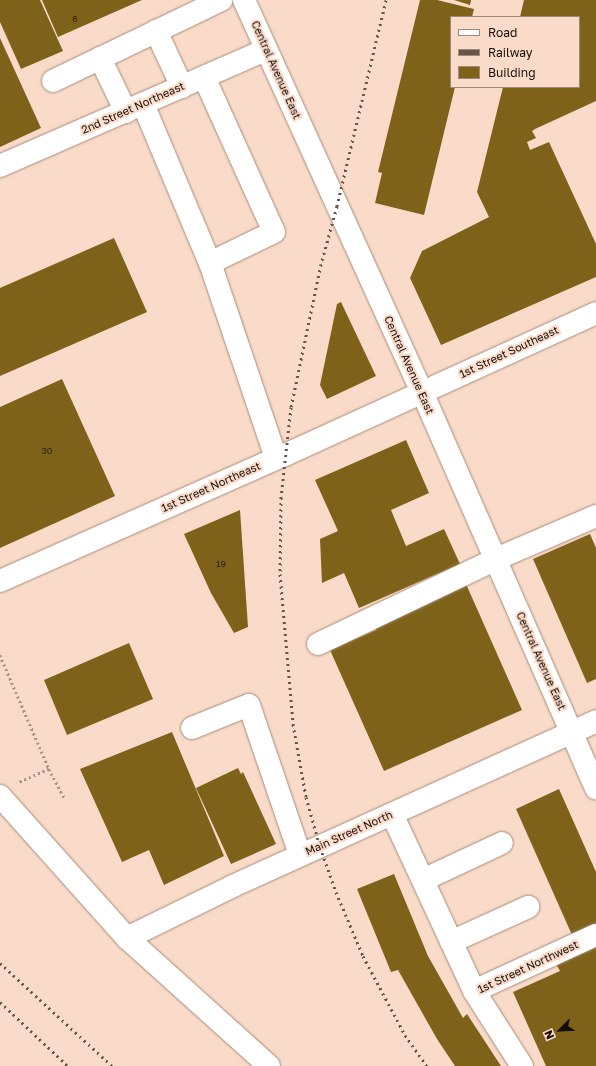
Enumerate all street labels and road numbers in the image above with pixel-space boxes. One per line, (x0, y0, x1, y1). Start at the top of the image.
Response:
street label: Central Avenue East (248, 19, 304, 121)
street label: 2nd Street Northeast (79, 79, 187, 137)
street label: Central Avenue East (381, 314, 437, 416)
street label: 1st Street Southeast (457, 323, 561, 381)
street label: 1st Street Northeast (159, 459, 263, 515)
street label: Central Avenue East (513, 610, 569, 712)
street label: Main Street North (303, 808, 395, 858)
street label: 1st Street Northwest (476, 938, 580, 996)

